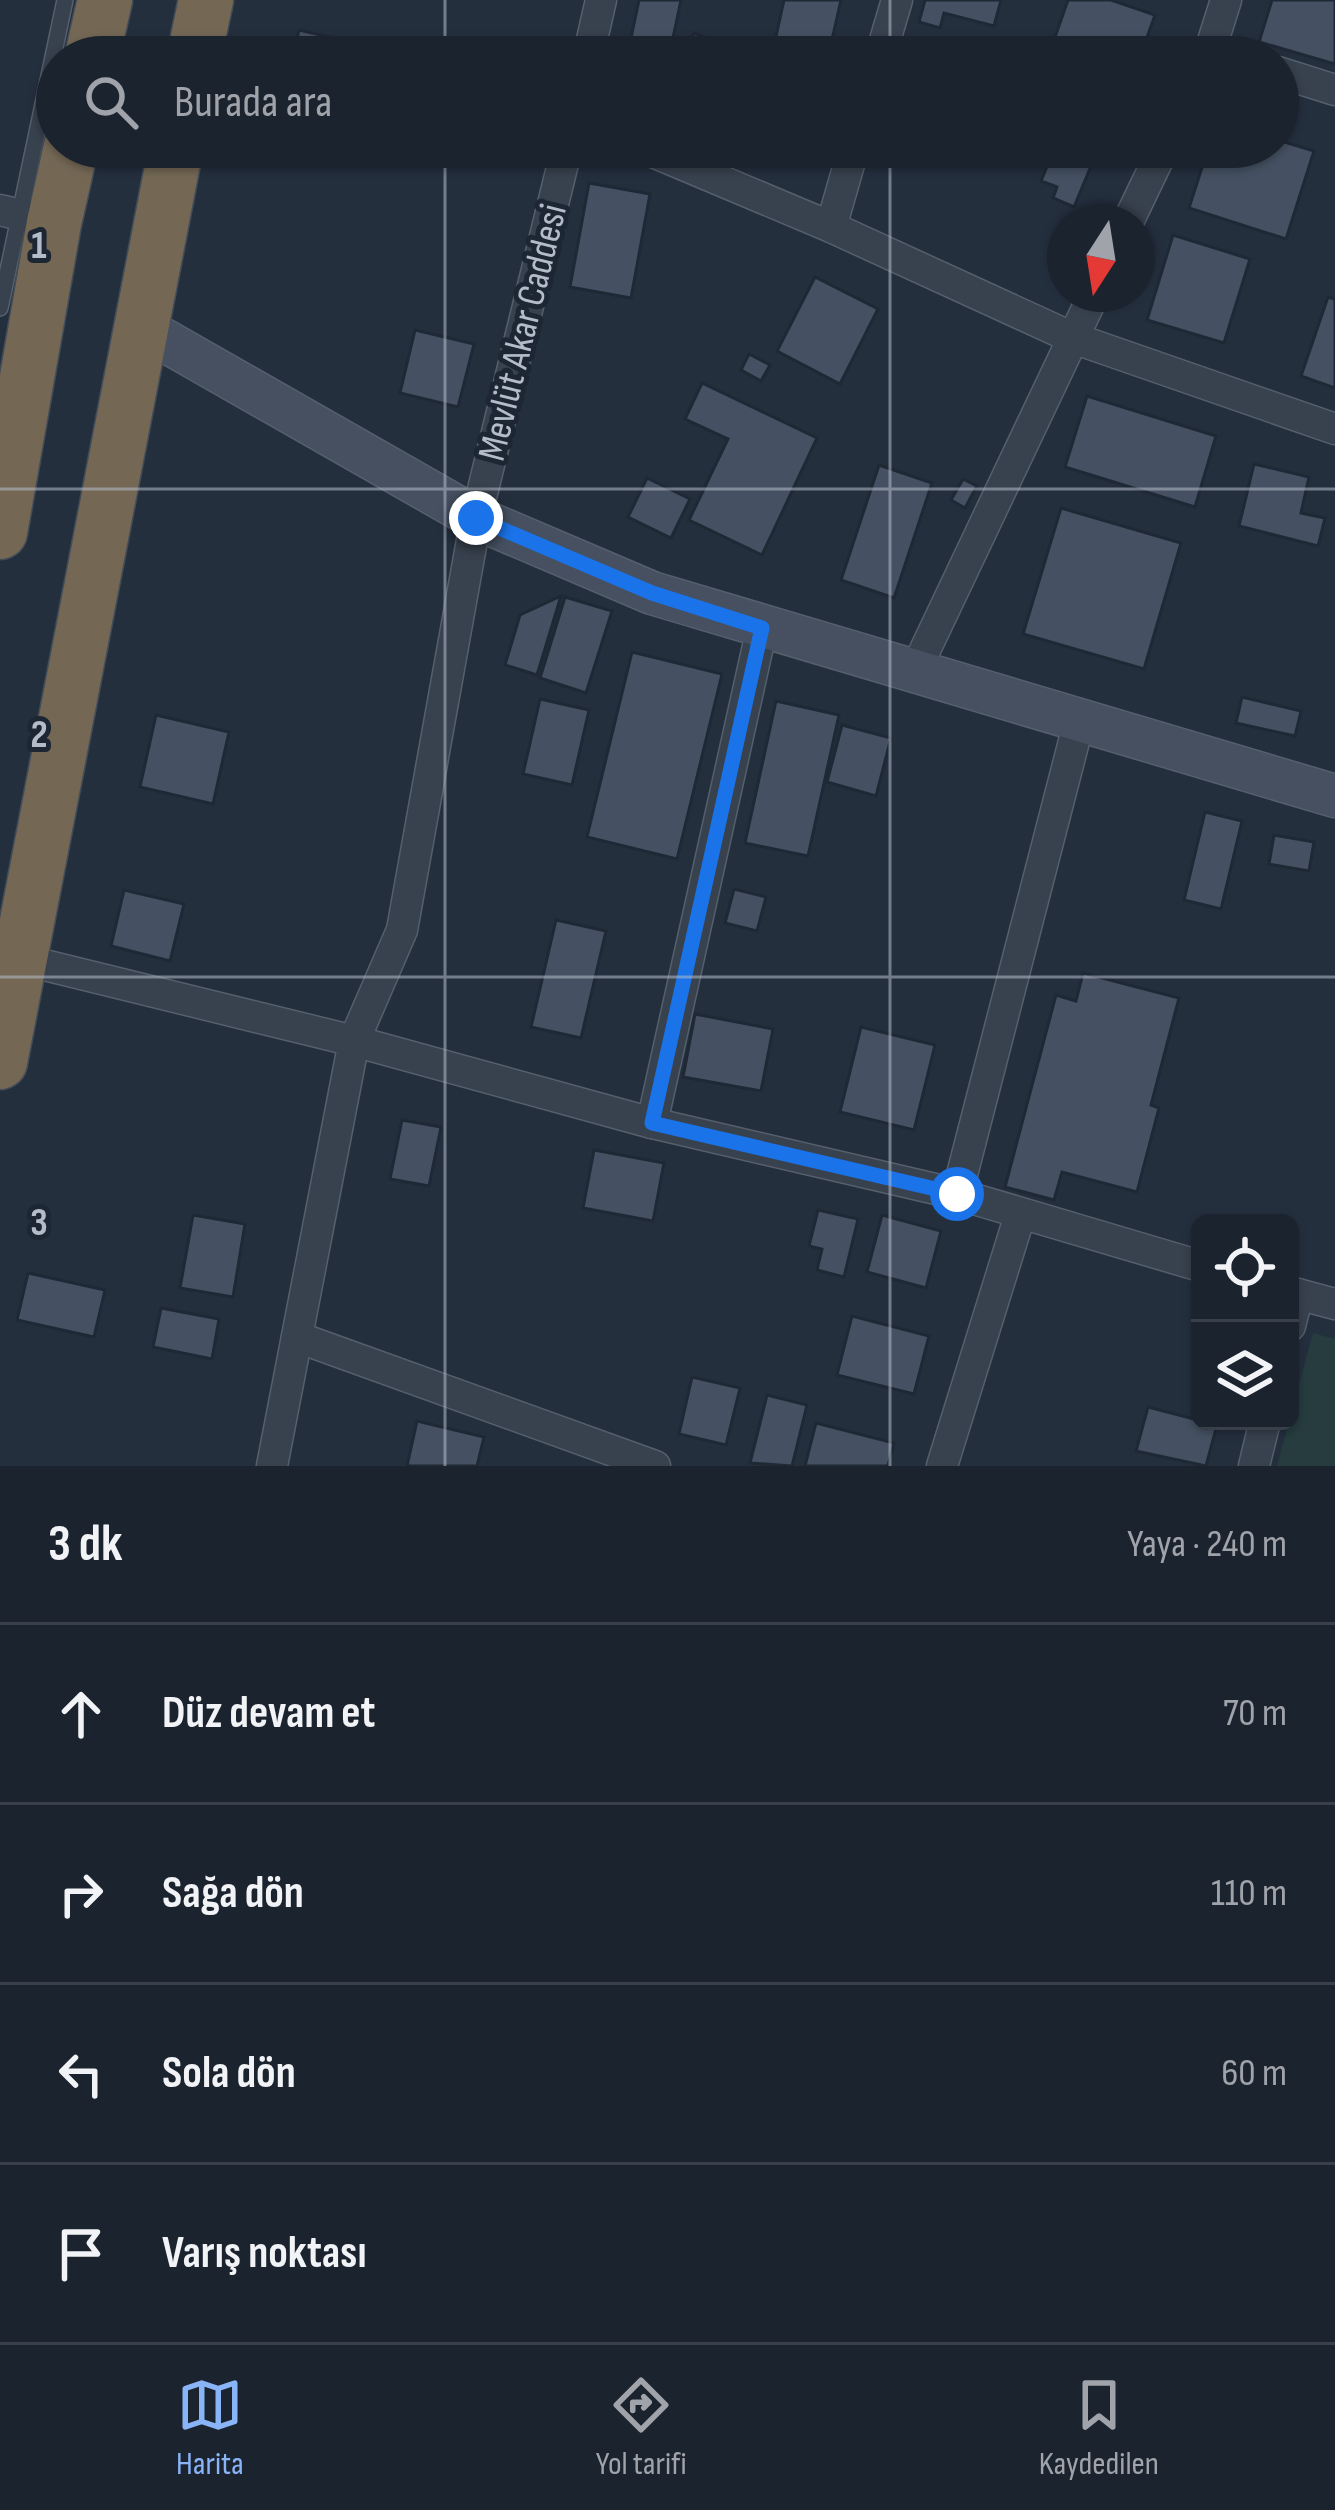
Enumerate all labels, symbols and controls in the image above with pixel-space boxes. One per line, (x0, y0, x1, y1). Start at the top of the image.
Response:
search box (36, 36, 1299, 168)
icon: search (78, 69, 144, 135)
text: Burada ara (174, 75, 332, 130)
street label: Mevlüt Akar Caddesi (469, 200, 578, 466)
north arrow (1047, 204, 1155, 312)
text: 1 (31, 223, 47, 270)
route end (449, 491, 503, 545)
text: 2 (30, 712, 48, 759)
route start (930, 1167, 984, 1221)
text: 3 (30, 1200, 48, 1247)
map controls (1191, 1214, 1299, 1430)
button: locate (1191, 1214, 1299, 1322)
button: layers (1191, 1322, 1299, 1430)
text: 3 dk (48, 1514, 123, 1575)
text: Yaya · 240 m (1127, 1521, 1287, 1568)
icon: ahead (48, 1681, 114, 1747)
text: Düz devam et (162, 1686, 375, 1741)
text: 70 m (1223, 1690, 1287, 1737)
icon: right (48, 1861, 114, 1927)
text: Sağa dön (162, 1866, 304, 1921)
text: 110 m (1211, 1870, 1287, 1917)
icon: left (48, 2041, 114, 2107)
text: Sola dön (162, 2046, 296, 2101)
text: 60 m (1221, 2050, 1287, 2097)
icon: arrive (48, 2221, 114, 2287)
text: Varış noktası (162, 2226, 367, 2281)
tab: Harita (176, 2372, 244, 2484)
tab: Yol tarifi (596, 2372, 687, 2484)
tab: Kaydedilen (1039, 2372, 1159, 2484)

